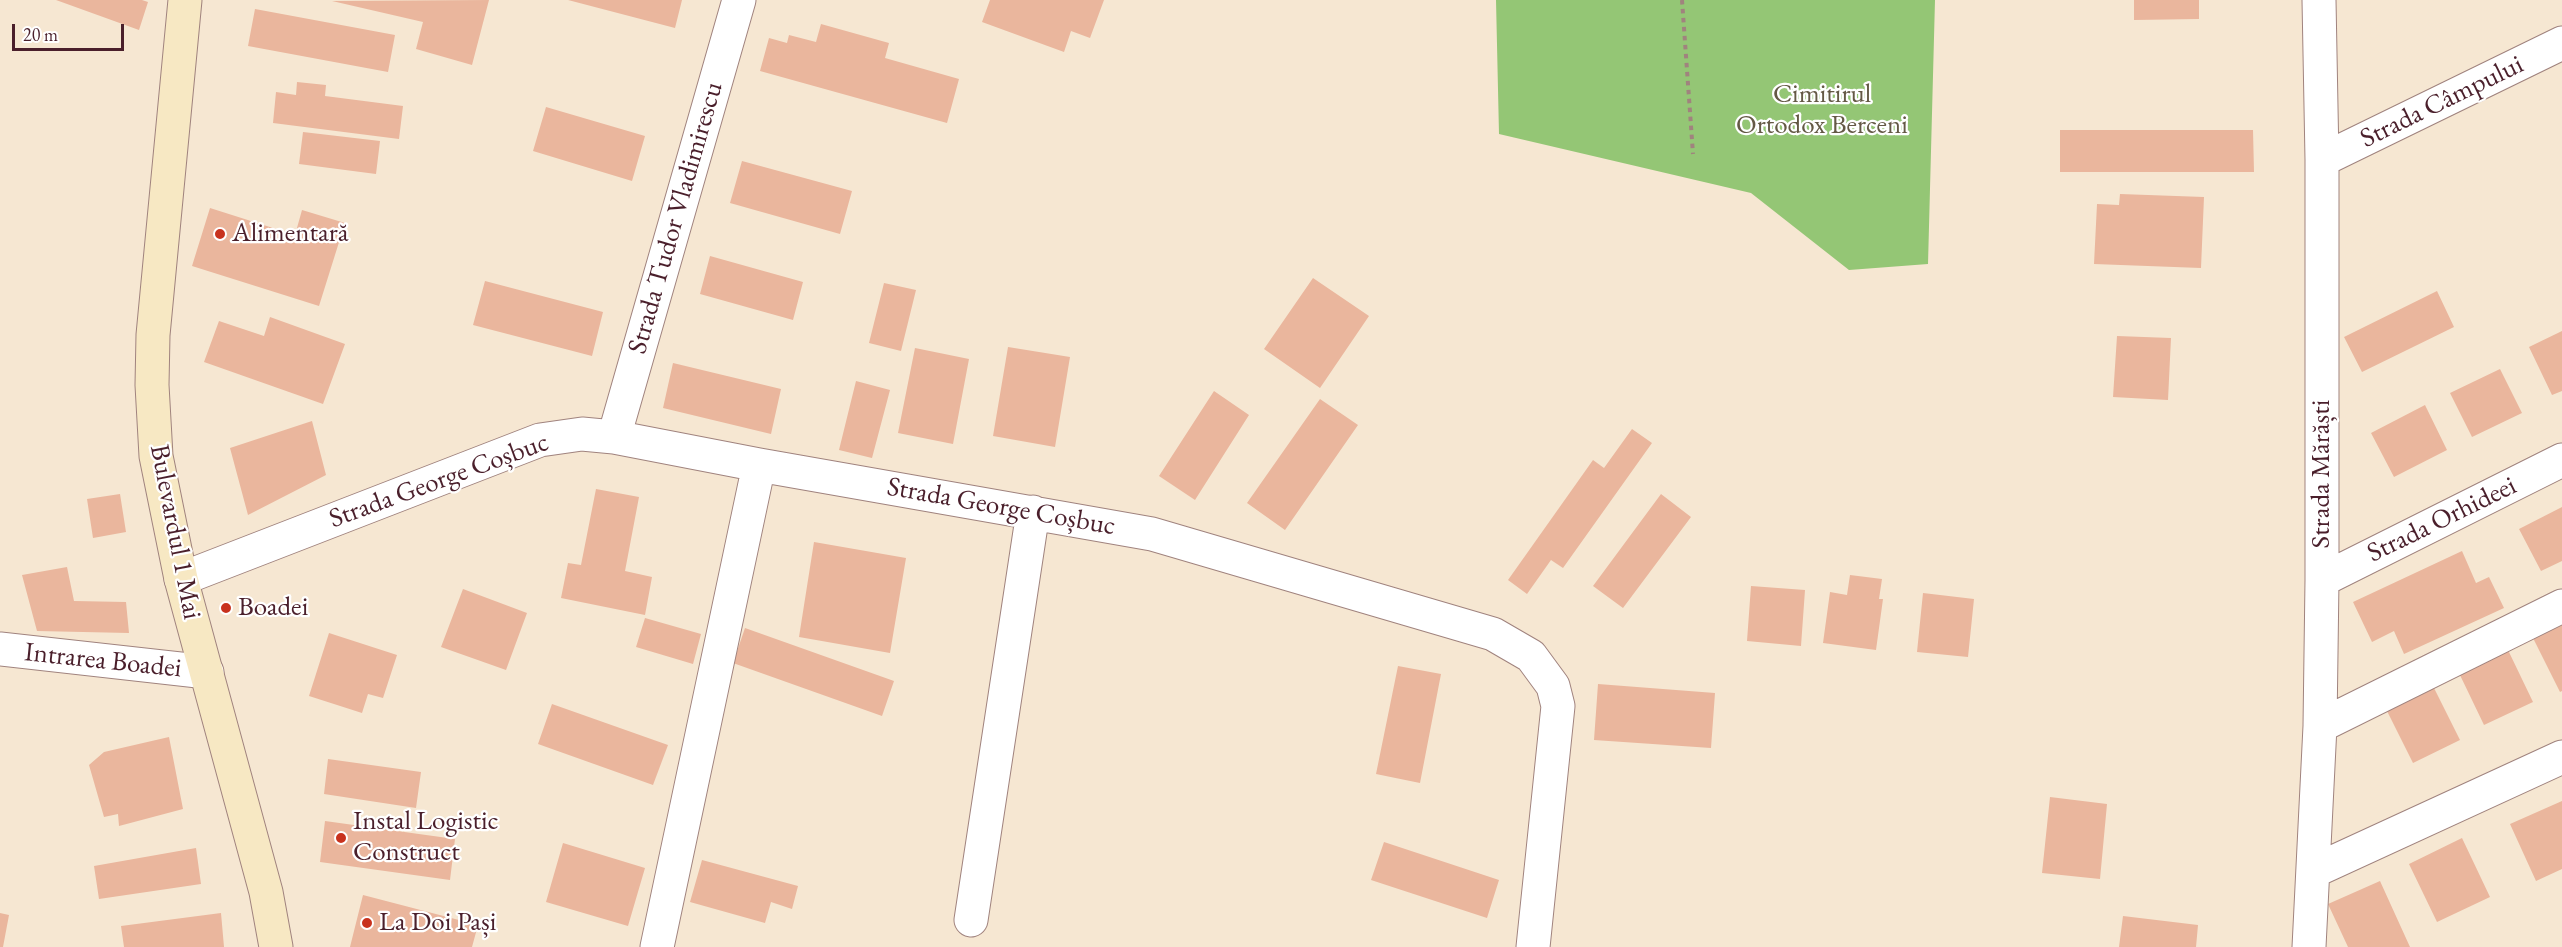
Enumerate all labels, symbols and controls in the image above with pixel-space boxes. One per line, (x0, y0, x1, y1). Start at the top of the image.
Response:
scale bar (15, 12, 128, 50)
text: 20 m (23, 23, 58, 46)
street label: Strada Câmpului (2355, 49, 2529, 155)
street label: Strada Tudor Vladimirescu (622, 78, 730, 358)
park label: Cimitirul Ortodox Berceni (1736, 79, 1908, 142)
place label: Alimentară (232, 218, 349, 250)
marker: Alimentară (213, 227, 227, 241)
street label: Strada Mărăști (2306, 400, 2338, 548)
street label: Strada George Coșbuc (325, 426, 553, 536)
street label: Bulevardul 1 Mai (142, 442, 208, 622)
street label: Strada Orhideei (2362, 470, 2522, 570)
street label: Strada George Coșbuc (884, 471, 1118, 543)
place label: Boadei (238, 592, 308, 624)
marker: Boadei (219, 601, 233, 615)
street label: Intrarea Boadei (23, 637, 183, 685)
place label: Instal Logistic Construct (353, 806, 499, 869)
marker: Instal Logistic Construct (334, 831, 348, 845)
place label: La Doi Pași (379, 907, 496, 939)
marker: La Doi Pași (360, 916, 374, 930)

